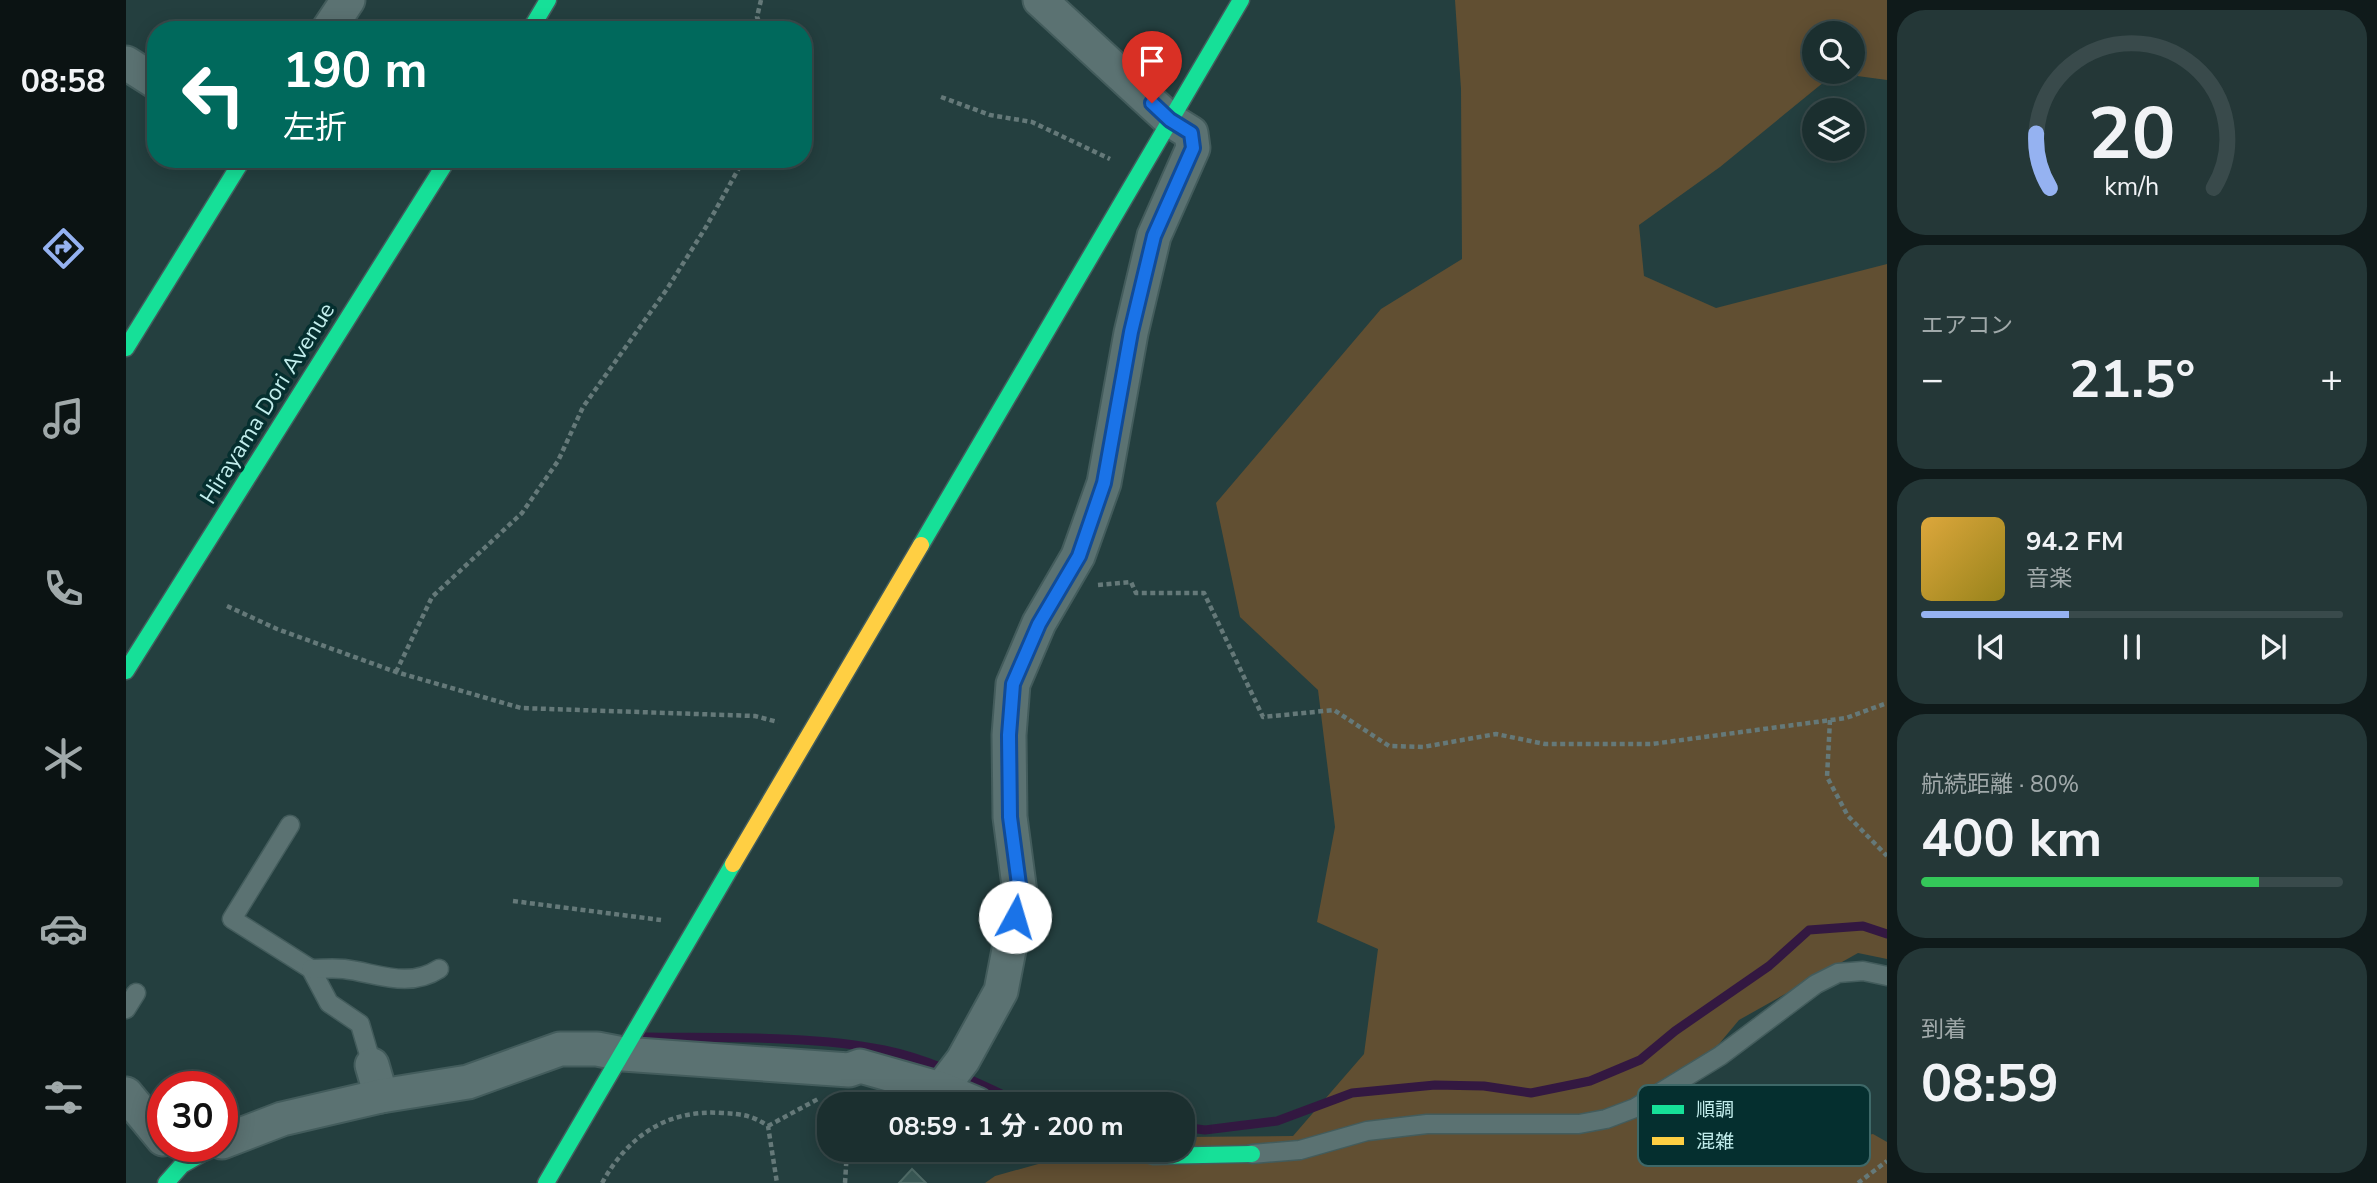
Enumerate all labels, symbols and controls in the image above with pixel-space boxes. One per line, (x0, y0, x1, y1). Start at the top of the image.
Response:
map controls (1802, 21, 1865, 161)
button: search (1802, 21, 1865, 84)
pin (1122, 31, 1182, 103)
text: 190 m (283, 37, 427, 104)
icon: arrive (1133, 42, 1171, 80)
icon: left (168, 49, 259, 140)
text: 08:58 (21, 60, 105, 103)
text: 20 (2088, 85, 2176, 185)
button: layers (1802, 98, 1865, 161)
text: 左折 (283, 106, 347, 149)
text: km/h (2104, 170, 2160, 204)
icon: directions (39, 224, 88, 273)
street label: Hirayama Dori Avenue (193, 297, 342, 510)
text: エアコン (1921, 310, 2013, 341)
text: 21.5° (2069, 344, 2195, 415)
text: − (1921, 354, 1944, 405)
text: + (2320, 354, 2343, 405)
icon: music (39, 394, 88, 443)
text: 94.2 FM (2026, 524, 2123, 559)
text: 音楽 (2026, 563, 2072, 594)
icon: phone (39, 564, 88, 613)
icon: previous (1972, 628, 2010, 666)
icon: pause (2113, 628, 2151, 666)
icon: next (2254, 628, 2292, 666)
icon: climate (39, 734, 88, 783)
text: 航続距離 · 80% (1921, 769, 2079, 800)
text: 400 km (1921, 803, 2102, 874)
position arrow (978, 880, 1052, 954)
icon: car (39, 904, 88, 953)
text: 到着 (1921, 1014, 1967, 1045)
text: 08:59 (1921, 1048, 2059, 1119)
speed limit sign: 30 (147, 1071, 238, 1162)
icon: filters (39, 1073, 88, 1122)
legend (1638, 1085, 1870, 1166)
text: 順調 (1696, 1097, 1734, 1123)
text: 08:59 · 1 分 · 200 m (888, 1109, 1124, 1144)
text: 混雑 (1696, 1129, 1734, 1155)

